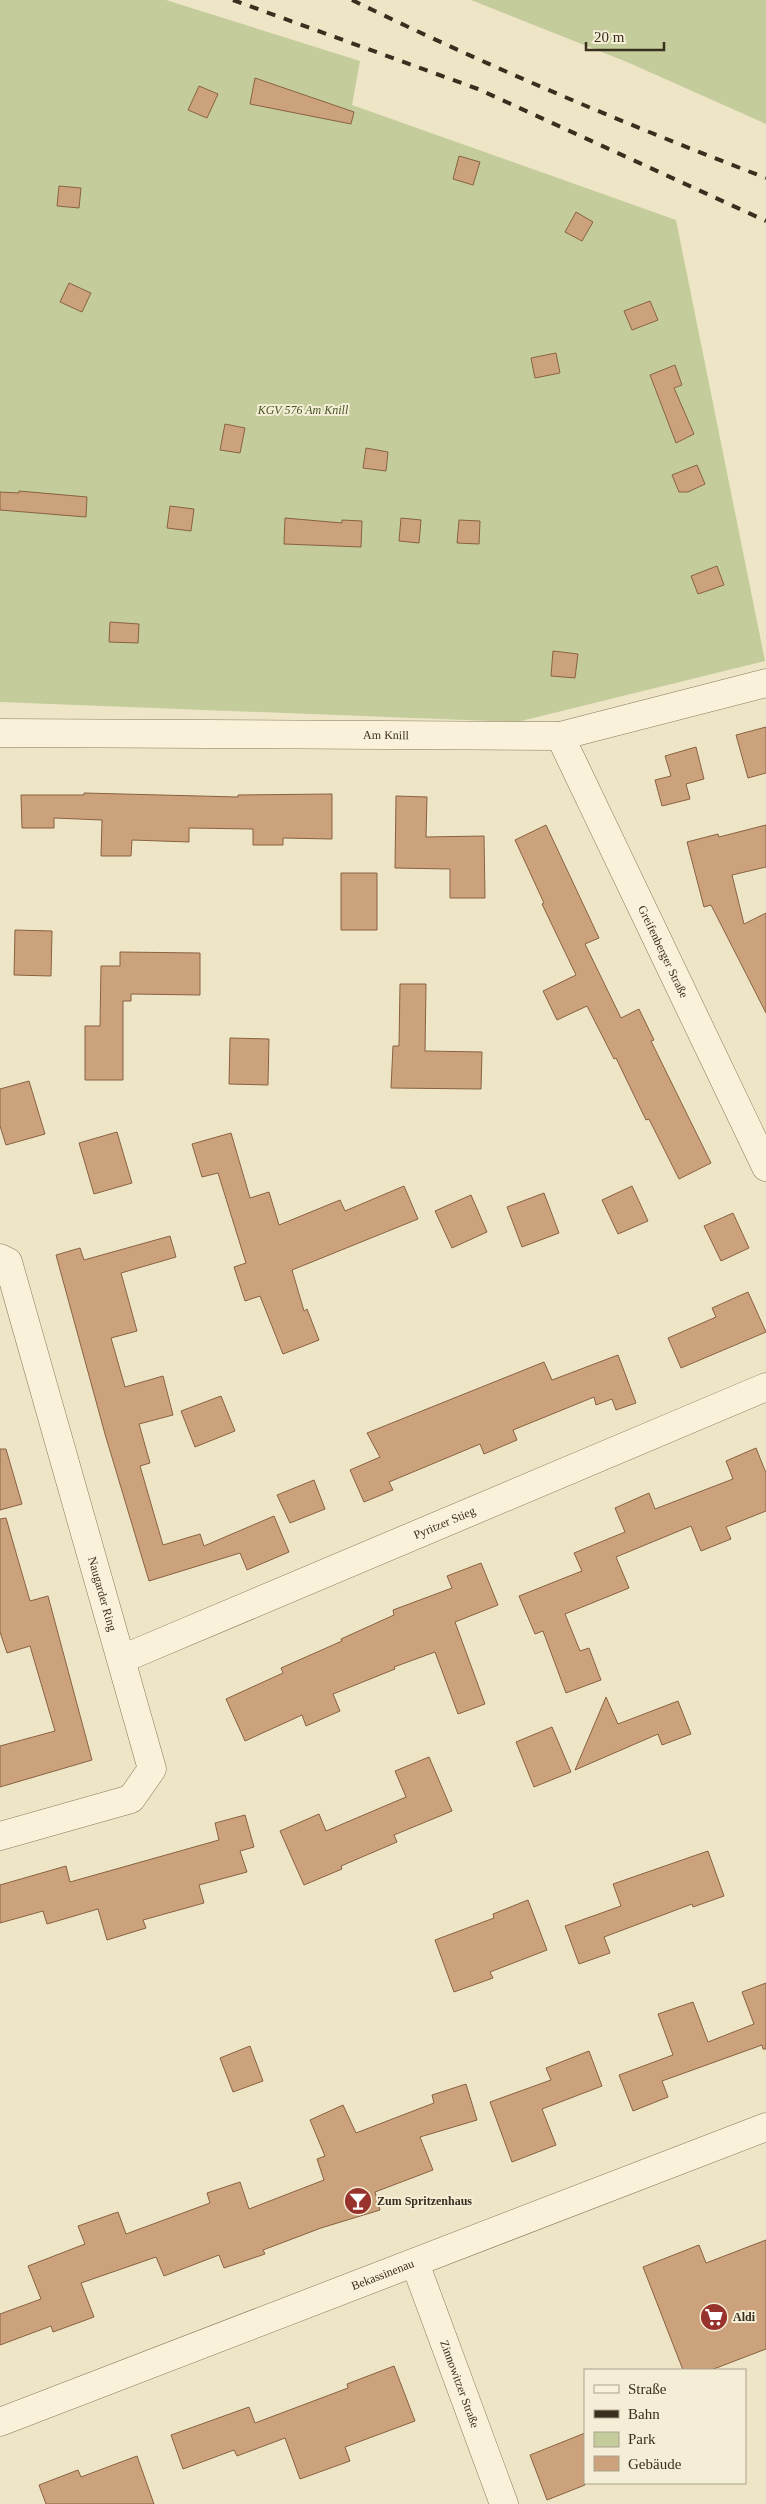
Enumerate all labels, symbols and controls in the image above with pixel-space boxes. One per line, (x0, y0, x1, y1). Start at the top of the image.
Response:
scale bar (586, 20, 664, 52)
text: 20 m (594, 29, 625, 45)
park label: KGV 576 Am Knill (257, 403, 349, 417)
street label: Am Knill (363, 728, 410, 742)
street label: Greifenberger Straße (635, 903, 691, 1000)
street label: Pyritzer Stieg (411, 1504, 477, 1542)
street label: Naugarder Ring (85, 1555, 120, 1633)
bar icon: Zum Spritzenhaus (343, 2186, 373, 2216)
place label: Zum Spritzenhaus (377, 2194, 472, 2208)
street label: Bekassinenau (349, 2256, 416, 2293)
supermarket icon: Aldi (699, 2302, 729, 2332)
place label: Aldi (733, 2310, 756, 2324)
street label: Zinnowitzer Straße (437, 2338, 482, 2430)
legend (584, 2369, 746, 2484)
text: Straße (628, 2381, 667, 2397)
text: Bahn (628, 2406, 660, 2422)
text: Park (628, 2431, 656, 2447)
text: Gebäude (628, 2456, 682, 2472)

